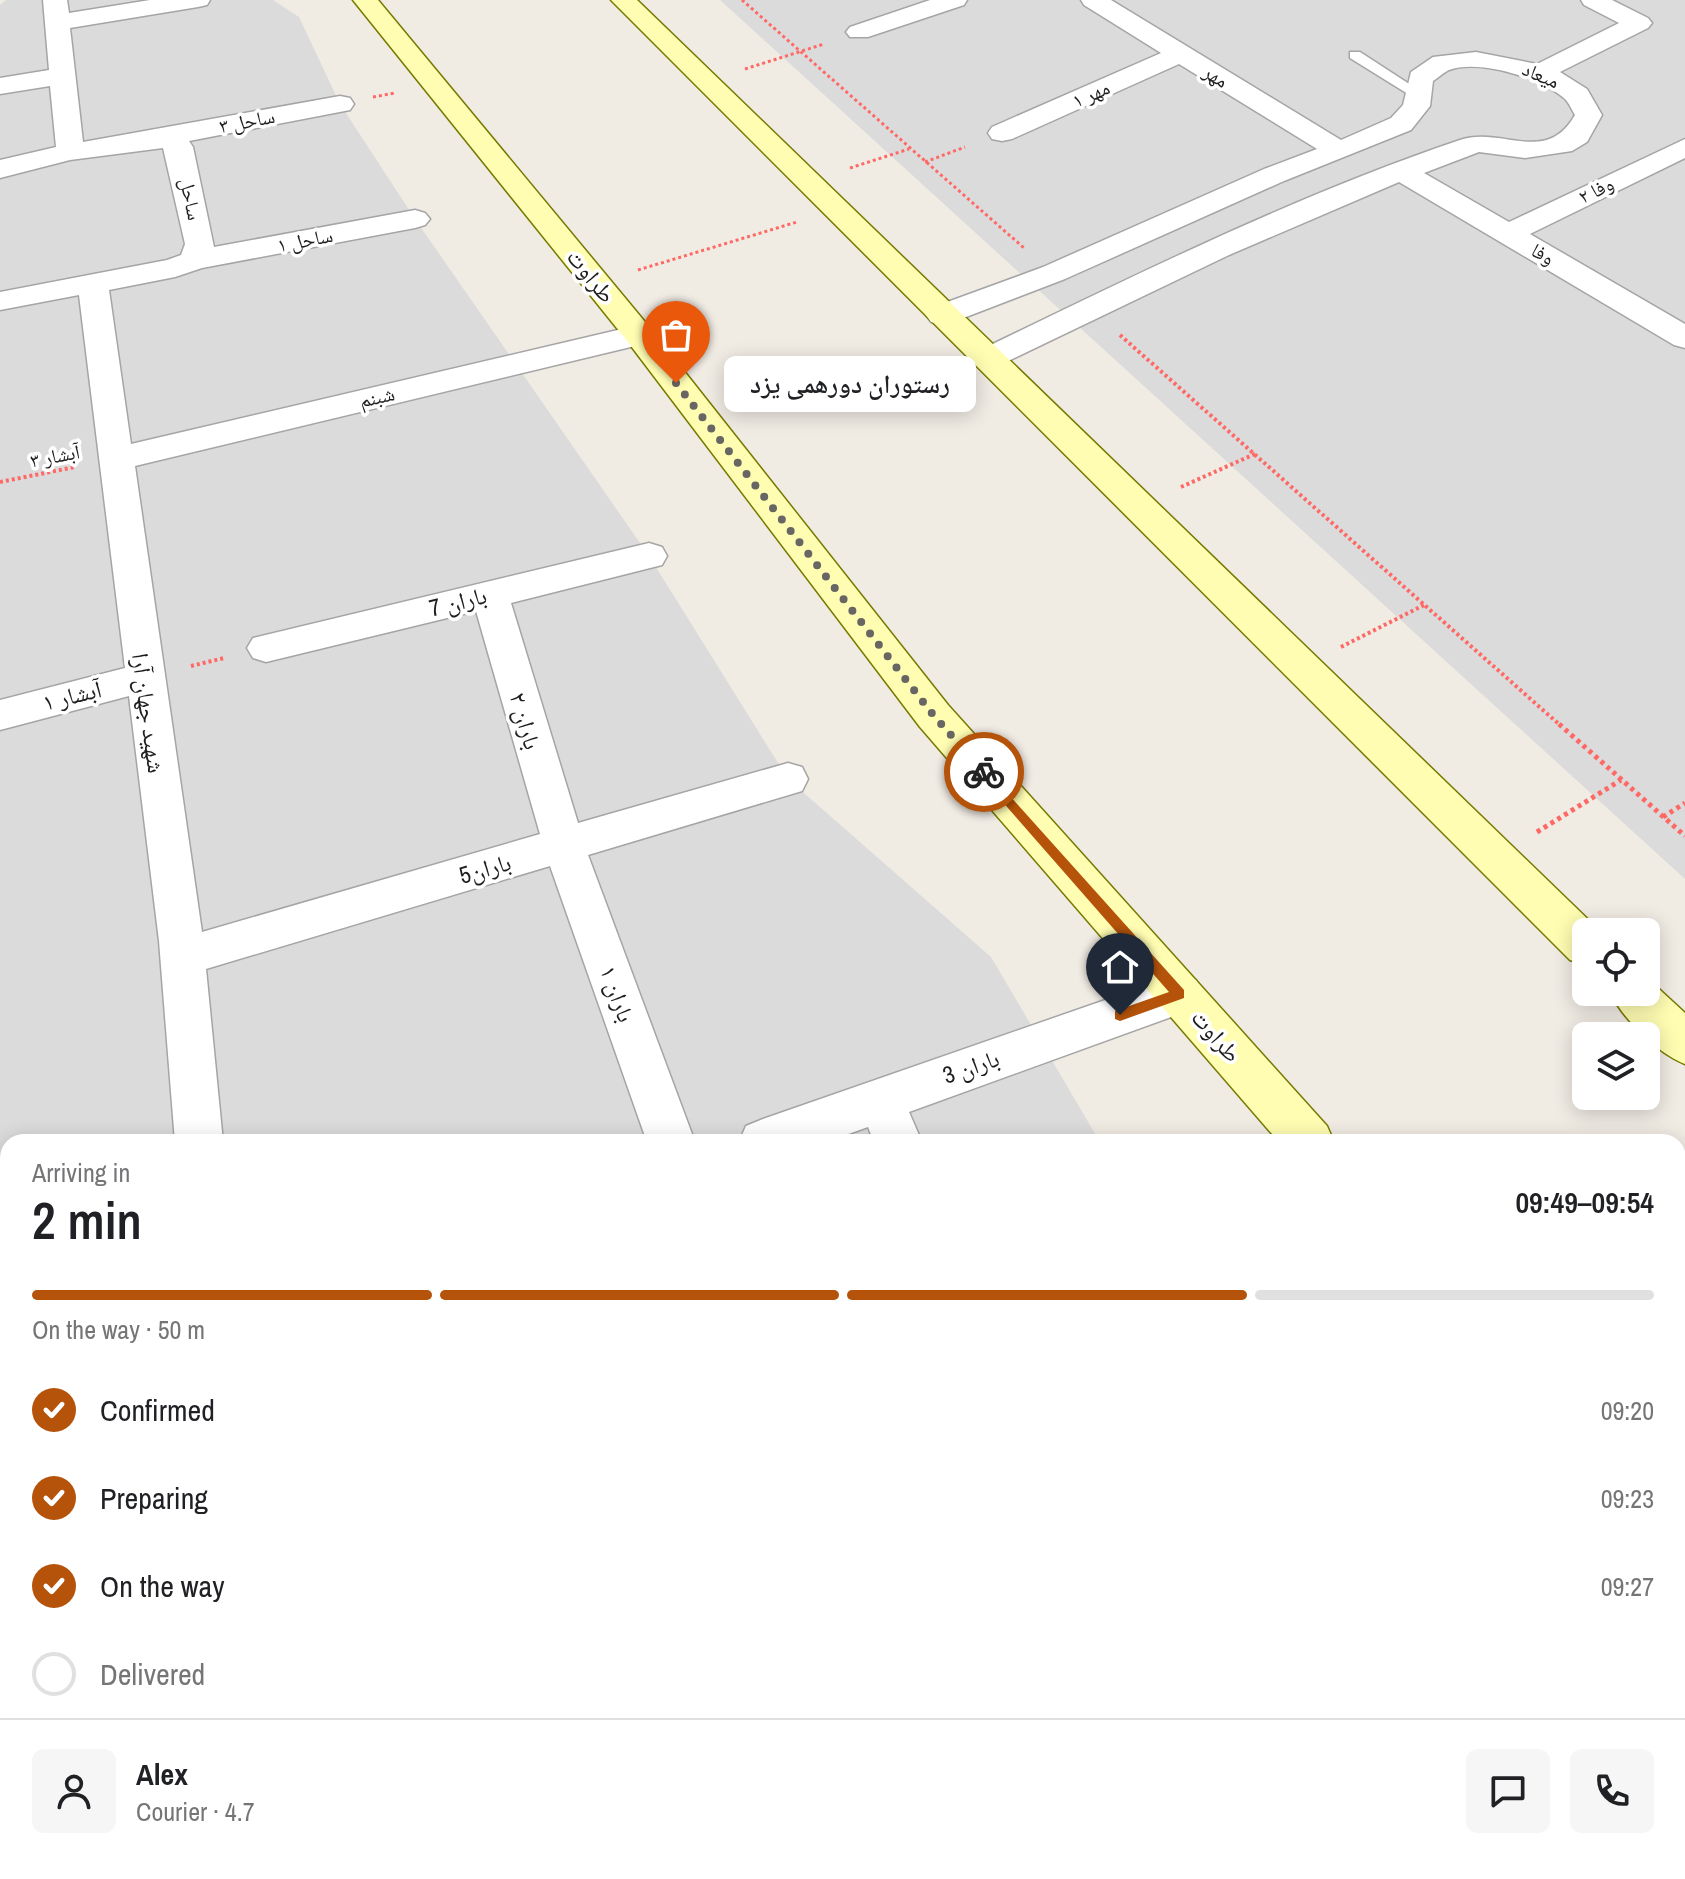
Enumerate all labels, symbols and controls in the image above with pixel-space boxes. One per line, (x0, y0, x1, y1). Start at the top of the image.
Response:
street label: میعاد (1518, 55, 1564, 94)
street label: مهر (1198, 57, 1234, 94)
street label: مهر ۱ (1068, 73, 1114, 114)
street label: ساحل ۳ (217, 102, 277, 139)
street label: وفا ۲ (1574, 169, 1618, 210)
street label: ساحل (174, 175, 209, 223)
street label: ساحل ۱ (275, 221, 335, 258)
street label: وفا (1527, 236, 1560, 271)
street label: طراوت (560, 242, 623, 309)
pin (642, 301, 710, 383)
icon: bag (654, 313, 698, 357)
callout: رستوران دورهمی یزد (724, 355, 976, 411)
text: رستوران دورهمی یزد (750, 366, 950, 401)
street label: شبنم (357, 379, 397, 415)
street label: آبشار ۳ (28, 437, 83, 474)
street label: باران 7 (426, 578, 490, 624)
street label: شهید جهان آرا (125, 651, 173, 775)
street label: آبشار ۱ (39, 672, 106, 718)
street label: باران ۲ (503, 688, 549, 753)
courier (944, 732, 1024, 812)
icon: bike (962, 750, 1006, 794)
street label: باران5 (455, 845, 514, 891)
map controls (1572, 918, 1660, 1110)
button: locate (1572, 918, 1660, 1006)
pin (1086, 933, 1154, 1015)
icon: home (1098, 945, 1142, 989)
street label: باران ۱ (593, 961, 643, 1026)
street label: طراوت (1185, 1002, 1249, 1069)
button: layers (1572, 1022, 1660, 1110)
street label: باران 3 (938, 1041, 1003, 1091)
text: Arriving in (32, 1155, 130, 1190)
text: 09:49–09:54 (1515, 1182, 1654, 1222)
text: 2 min (32, 1185, 142, 1255)
text: On the way · 50 m (32, 1312, 205, 1347)
icon: check (32, 1388, 76, 1432)
text: Confirmed (100, 1390, 215, 1430)
text: 09:20 (1601, 1393, 1654, 1428)
icon: check (32, 1476, 76, 1520)
text: Preparing (100, 1478, 208, 1518)
text: 09:23 (1601, 1481, 1654, 1516)
icon: check (32, 1564, 76, 1608)
text: On the way (100, 1566, 224, 1606)
text: 09:27 (1601, 1569, 1654, 1604)
text: Delivered (100, 1654, 205, 1694)
button: person (32, 1749, 116, 1833)
button: chat (1466, 1749, 1550, 1833)
button: phone (1570, 1749, 1654, 1833)
text: Alex (136, 1754, 188, 1794)
text: Courier · 4.7 (136, 1794, 255, 1829)

